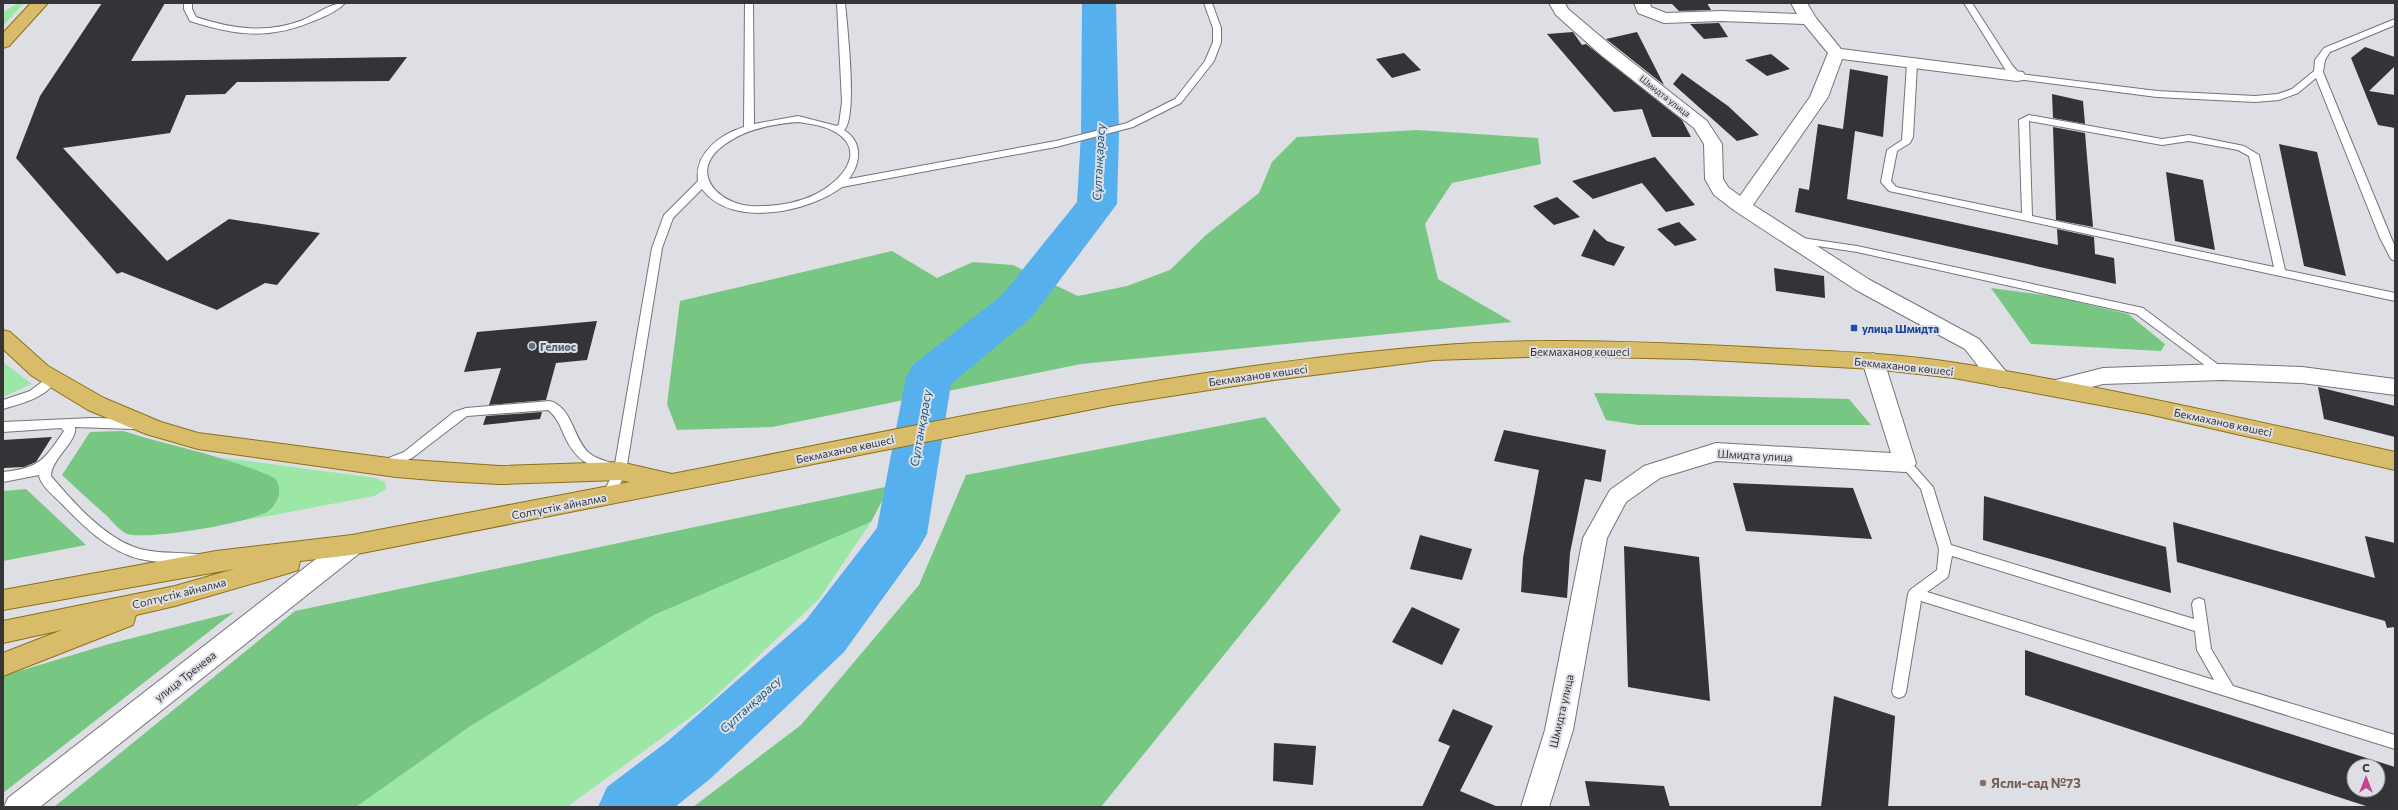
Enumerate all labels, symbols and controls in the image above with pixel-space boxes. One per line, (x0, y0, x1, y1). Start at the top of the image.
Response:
street label: Шмидта улица (1637, 73, 1693, 119)
water label: Сұлтанқарасу (1089, 122, 1107, 201)
place label: улица Шмидта (1862, 322, 1939, 335)
marker: улица Шмидта (1849, 323, 1859, 333)
place label: Гелиос (540, 340, 576, 353)
marker: Гелиос (527, 341, 537, 351)
street label: Бекмаханов көшесі (1530, 345, 1630, 358)
street label: Бекмаханов көшесі (1854, 354, 1955, 378)
street label: Бекмаханов көшесі (1208, 362, 1309, 388)
water label: Сұлтанқарасу (906, 388, 934, 467)
street label: Бекмаханов көшесі (2173, 405, 2273, 439)
street label: Бекмаханов көшесі (795, 432, 895, 466)
street label: Шмидта улица (1717, 447, 1793, 463)
street label: Солтүстік айналма (510, 490, 608, 522)
street label: Солтүстік айналма (131, 575, 227, 611)
street label: улица Тренева (152, 648, 218, 704)
water label: Сұлтанқарасу (716, 672, 784, 735)
street label: Шмидта улица (1546, 673, 1576, 749)
north arrow (2346, 758, 2386, 798)
text: С (2362, 761, 2370, 774)
place label: Ясли-сад №73 (1991, 775, 2081, 791)
marker: Ясли-сад №73 (1978, 778, 1988, 788)

